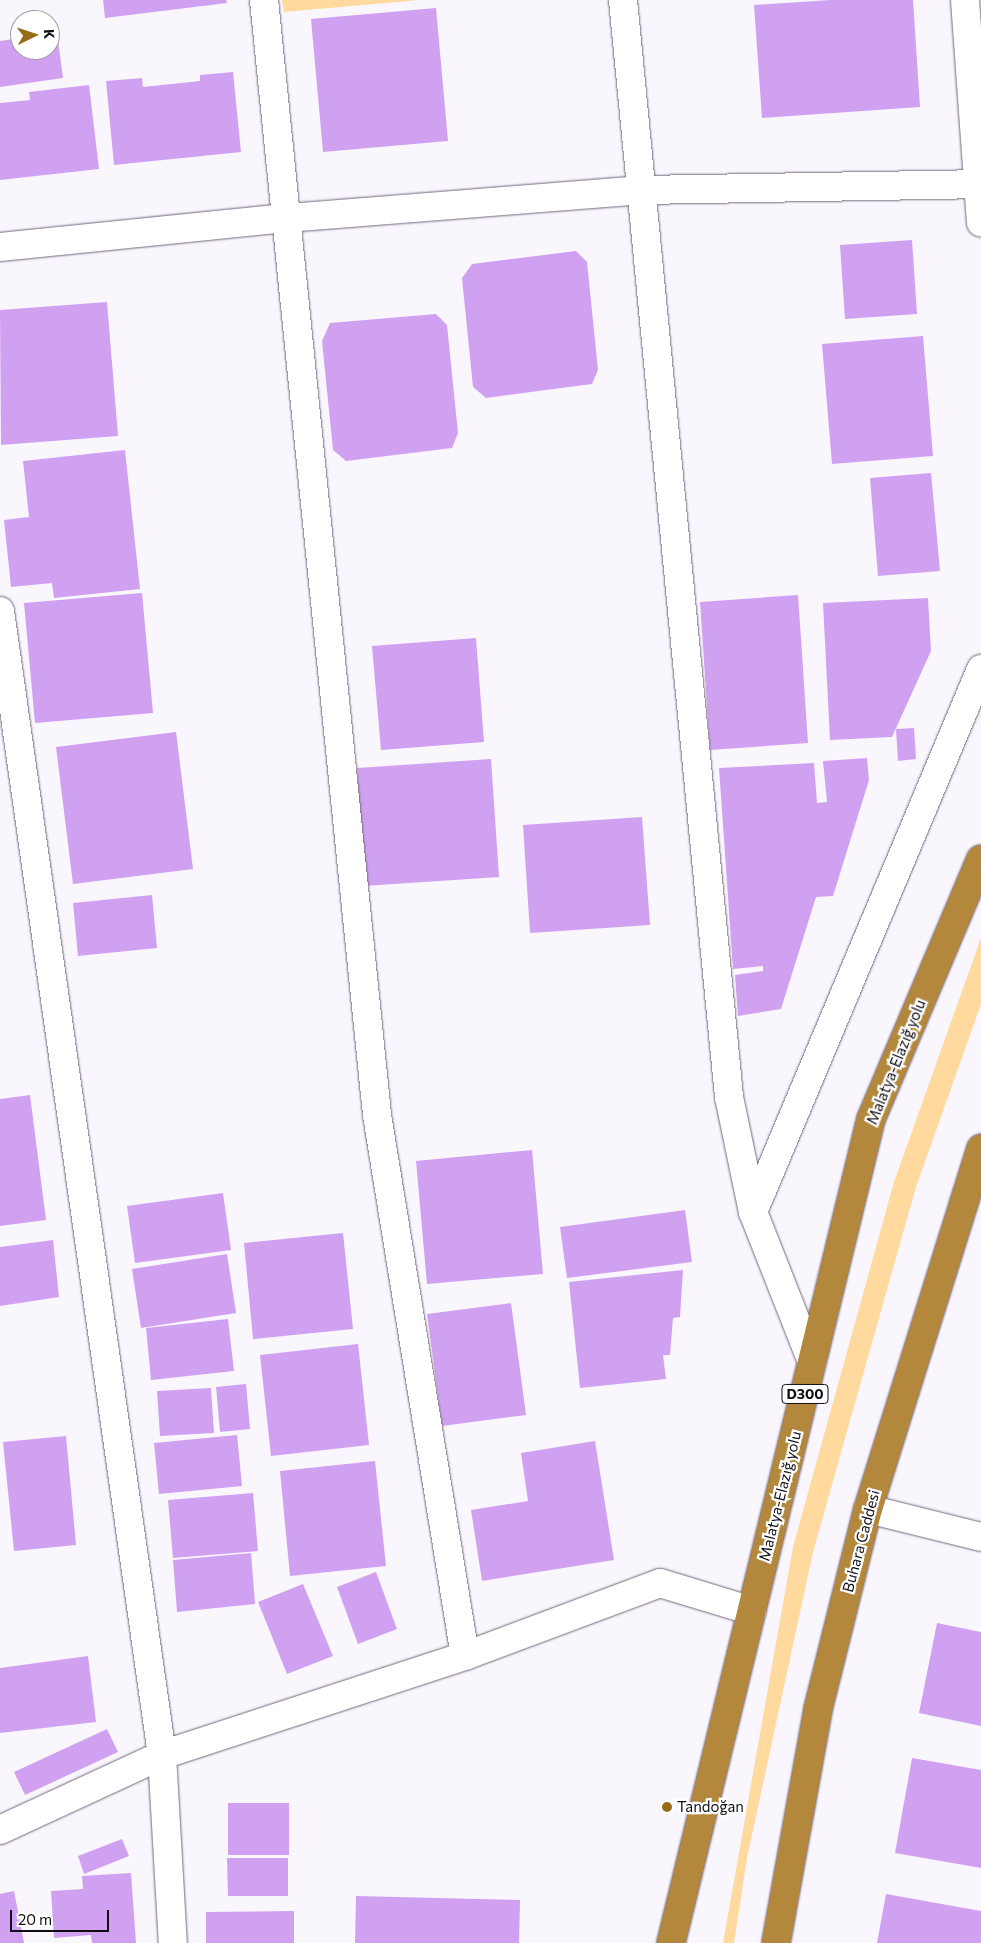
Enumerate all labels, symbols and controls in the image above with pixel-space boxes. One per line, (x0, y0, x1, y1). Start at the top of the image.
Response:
north arrow (10, 10, 60, 60)
text: K (41, 29, 58, 39)
street label: Malatya-Elazığ yolu (863, 997, 929, 1127)
road number: D300 (781, 1382, 829, 1406)
street label: Malatya-Elazığ yolu (755, 1429, 805, 1563)
street label: Buhara Caddesi (839, 1488, 883, 1594)
place label: Tandoğan (677, 1798, 744, 1816)
marker: Tandoğan (661, 1801, 673, 1813)
scale bar (12, 1900, 111, 1932)
text: 20 m (18, 1910, 52, 1928)

